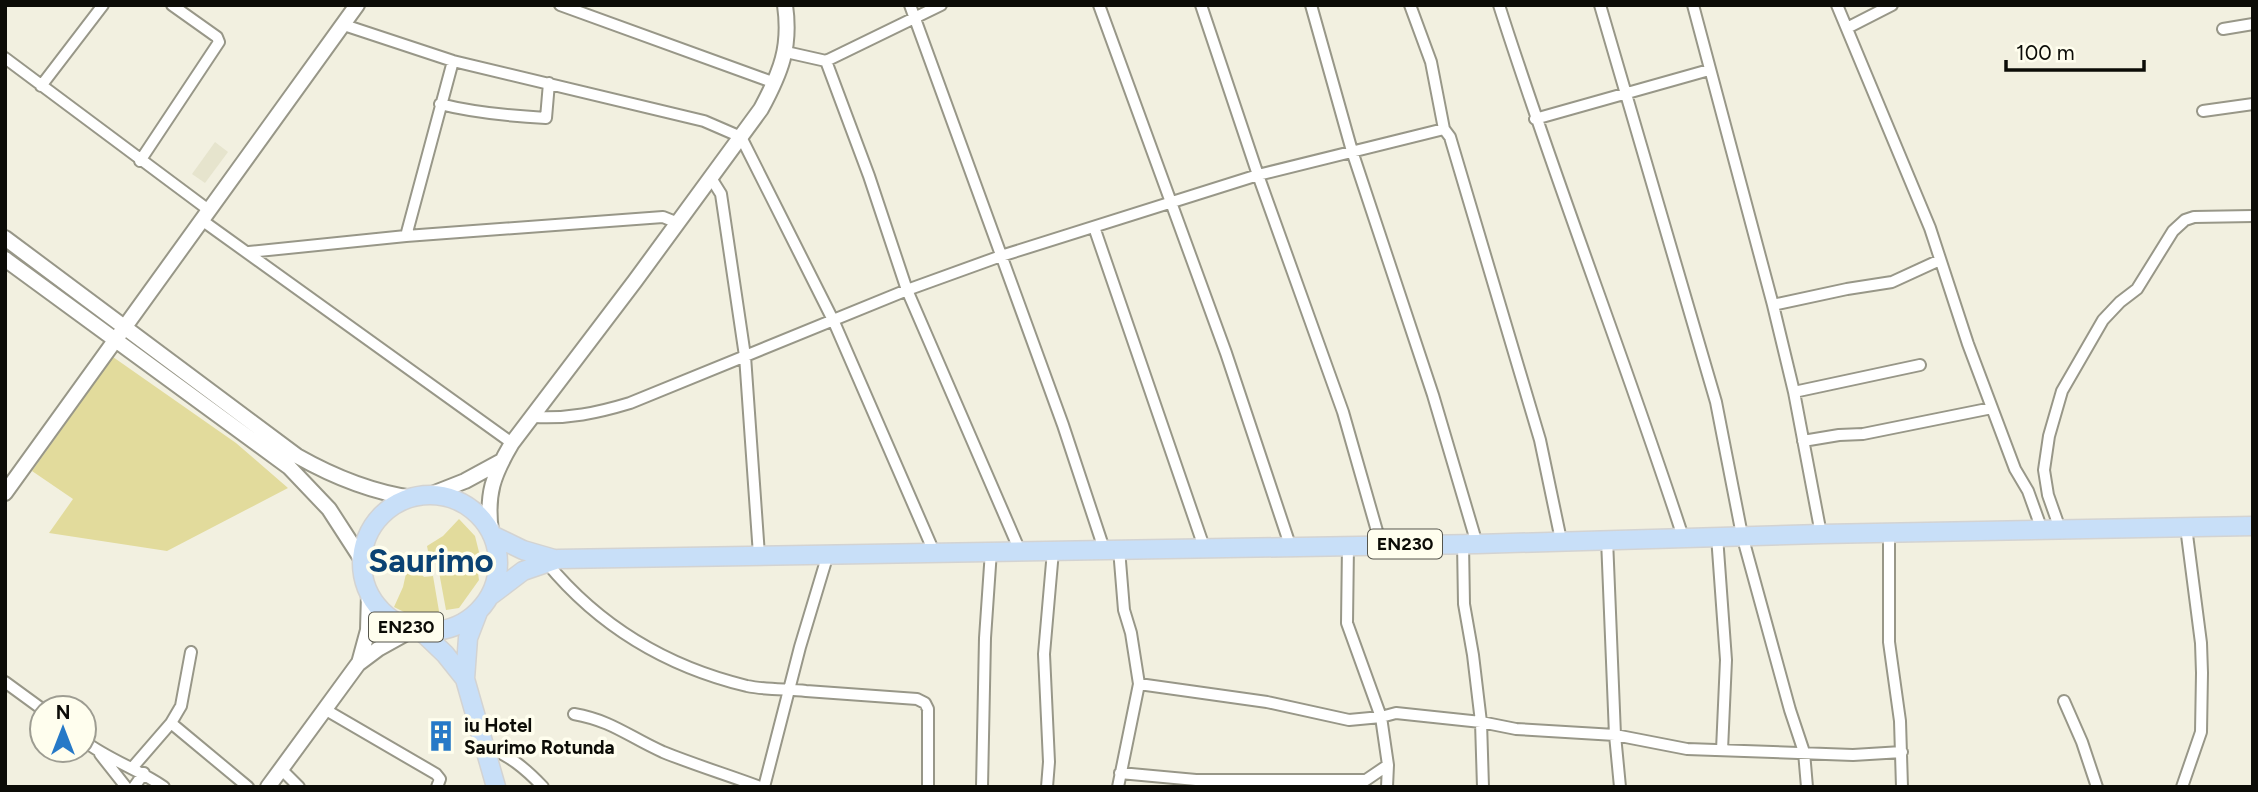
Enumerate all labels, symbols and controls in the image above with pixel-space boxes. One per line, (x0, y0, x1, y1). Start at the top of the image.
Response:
scale bar (2006, 28, 2144, 72)
text: 100 m (2016, 40, 2075, 65)
road number: EN230 (1368, 530, 1442, 558)
district label: Saurimo (368, 541, 494, 580)
road number: EN230 (369, 612, 443, 642)
north arrow (28, 694, 98, 764)
text: N (56, 701, 70, 724)
place label: iu Hotel Saurimo Rotunda (464, 714, 615, 759)
building icon: iu Hotel Saurimo Rotunda (424, 719, 458, 753)

